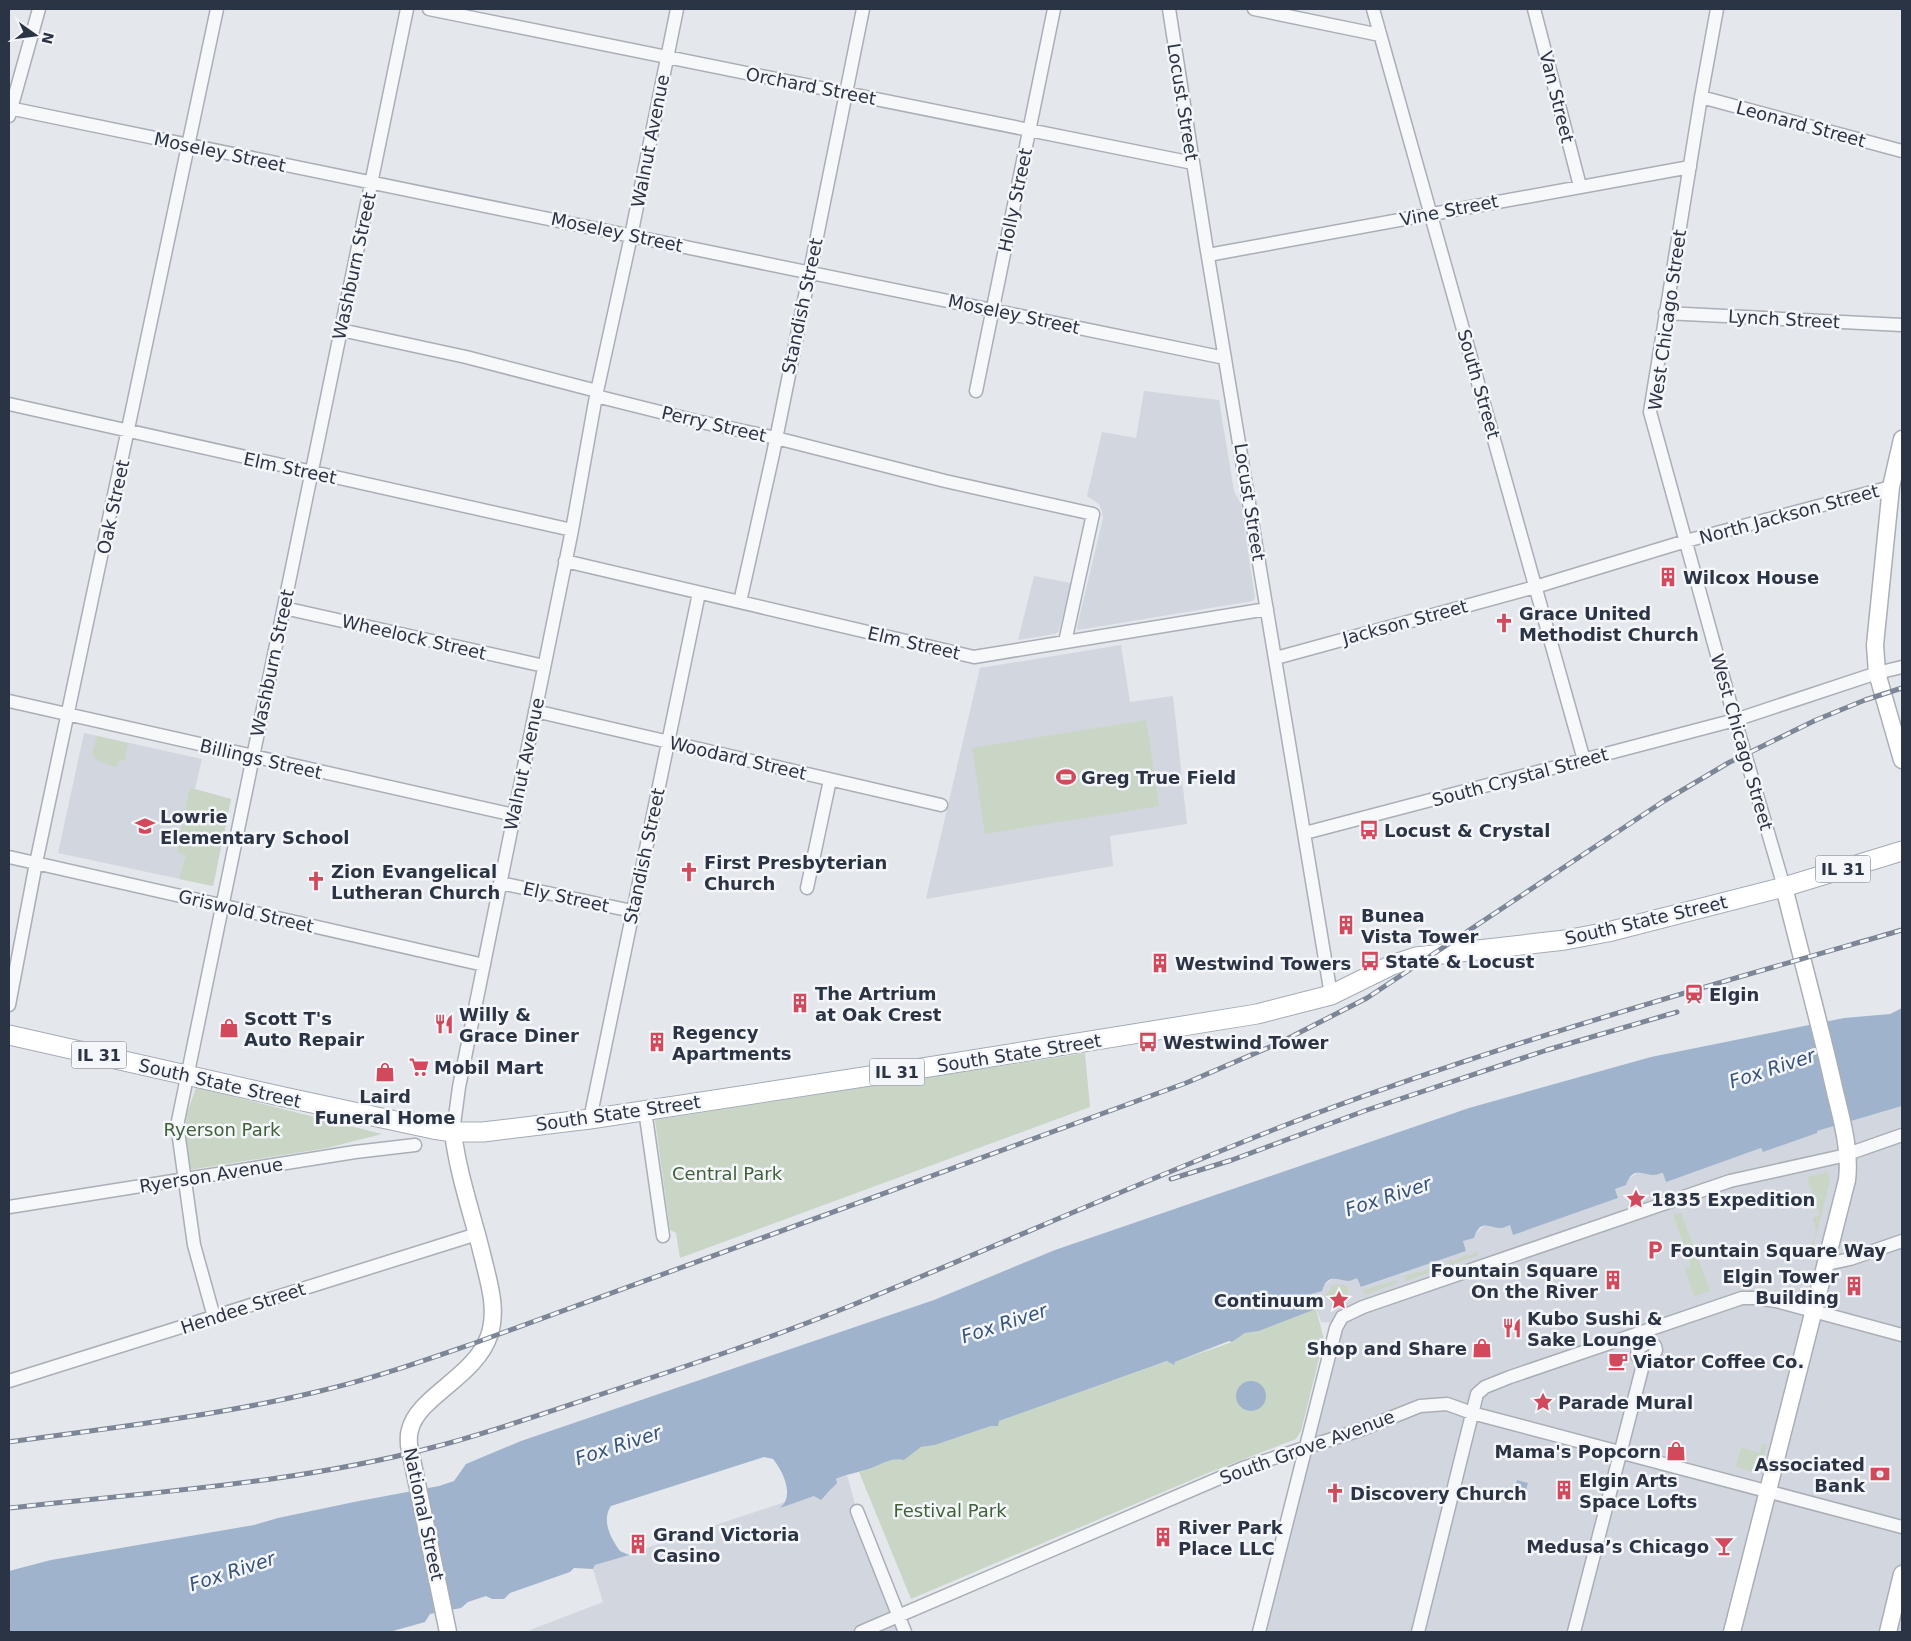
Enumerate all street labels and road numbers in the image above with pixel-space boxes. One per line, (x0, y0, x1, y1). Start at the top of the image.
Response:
street label: Locust Street (1163, 42, 1203, 162)
street label: Van Street (1535, 49, 1579, 145)
street label: Orchard Street (744, 63, 878, 109)
street label: Walnut Avenue (627, 73, 673, 209)
street label: Leonard Street (1734, 97, 1868, 151)
street label: Moseley Street (152, 128, 288, 176)
street label: Holly Street (994, 146, 1036, 254)
street label: Washburn Street (328, 190, 380, 342)
street label: Vine Street (1398, 190, 1500, 230)
street label: Moseley Street (549, 208, 685, 256)
street label: West Chicago Street (1644, 228, 1690, 412)
street label: Standish Street (777, 236, 827, 376)
street label: Moseley Street (946, 290, 1082, 338)
street label: Lynch Street (1727, 306, 1841, 332)
street label: South Street (1453, 327, 1505, 441)
street label: Perry Street (660, 402, 768, 446)
street label: Locust Street (1230, 442, 1270, 562)
street label: Elm Street (242, 448, 338, 488)
street label: Oak Street (93, 458, 133, 556)
street label: North Jackson Street (1697, 480, 1881, 548)
street label: Washburn Street (246, 587, 298, 739)
street label: Jackson Street (1339, 595, 1470, 649)
street label: Wheelock Street (339, 610, 489, 664)
street label: Elm Street (866, 622, 962, 664)
street label: West Chicago Street (1707, 651, 1777, 833)
street label: Walnut Avenue (500, 696, 548, 832)
street label: Woodard Street (667, 732, 809, 784)
street label: Billings Street (198, 735, 324, 783)
street label: South Crystal Street (1430, 743, 1610, 811)
street label: Standish Street (619, 786, 669, 926)
road number: IL 31 (1816, 856, 1870, 882)
street label: Ely Street (521, 878, 611, 916)
street label: Griswold Street (176, 885, 316, 937)
street label: South State Street (1563, 891, 1729, 949)
street label: South State Street (935, 1030, 1103, 1076)
road number: IL 31 (72, 1042, 126, 1068)
street label: South State Street (137, 1054, 303, 1112)
road number: IL 31 (870, 1058, 924, 1086)
street label: South State Street (534, 1091, 702, 1135)
street label: Ryerson Avenue (138, 1153, 284, 1197)
street label: Hendee Street (178, 1278, 308, 1338)
street label: South Grove Avenue (1217, 1406, 1397, 1488)
street label: National Street (400, 1446, 448, 1582)

